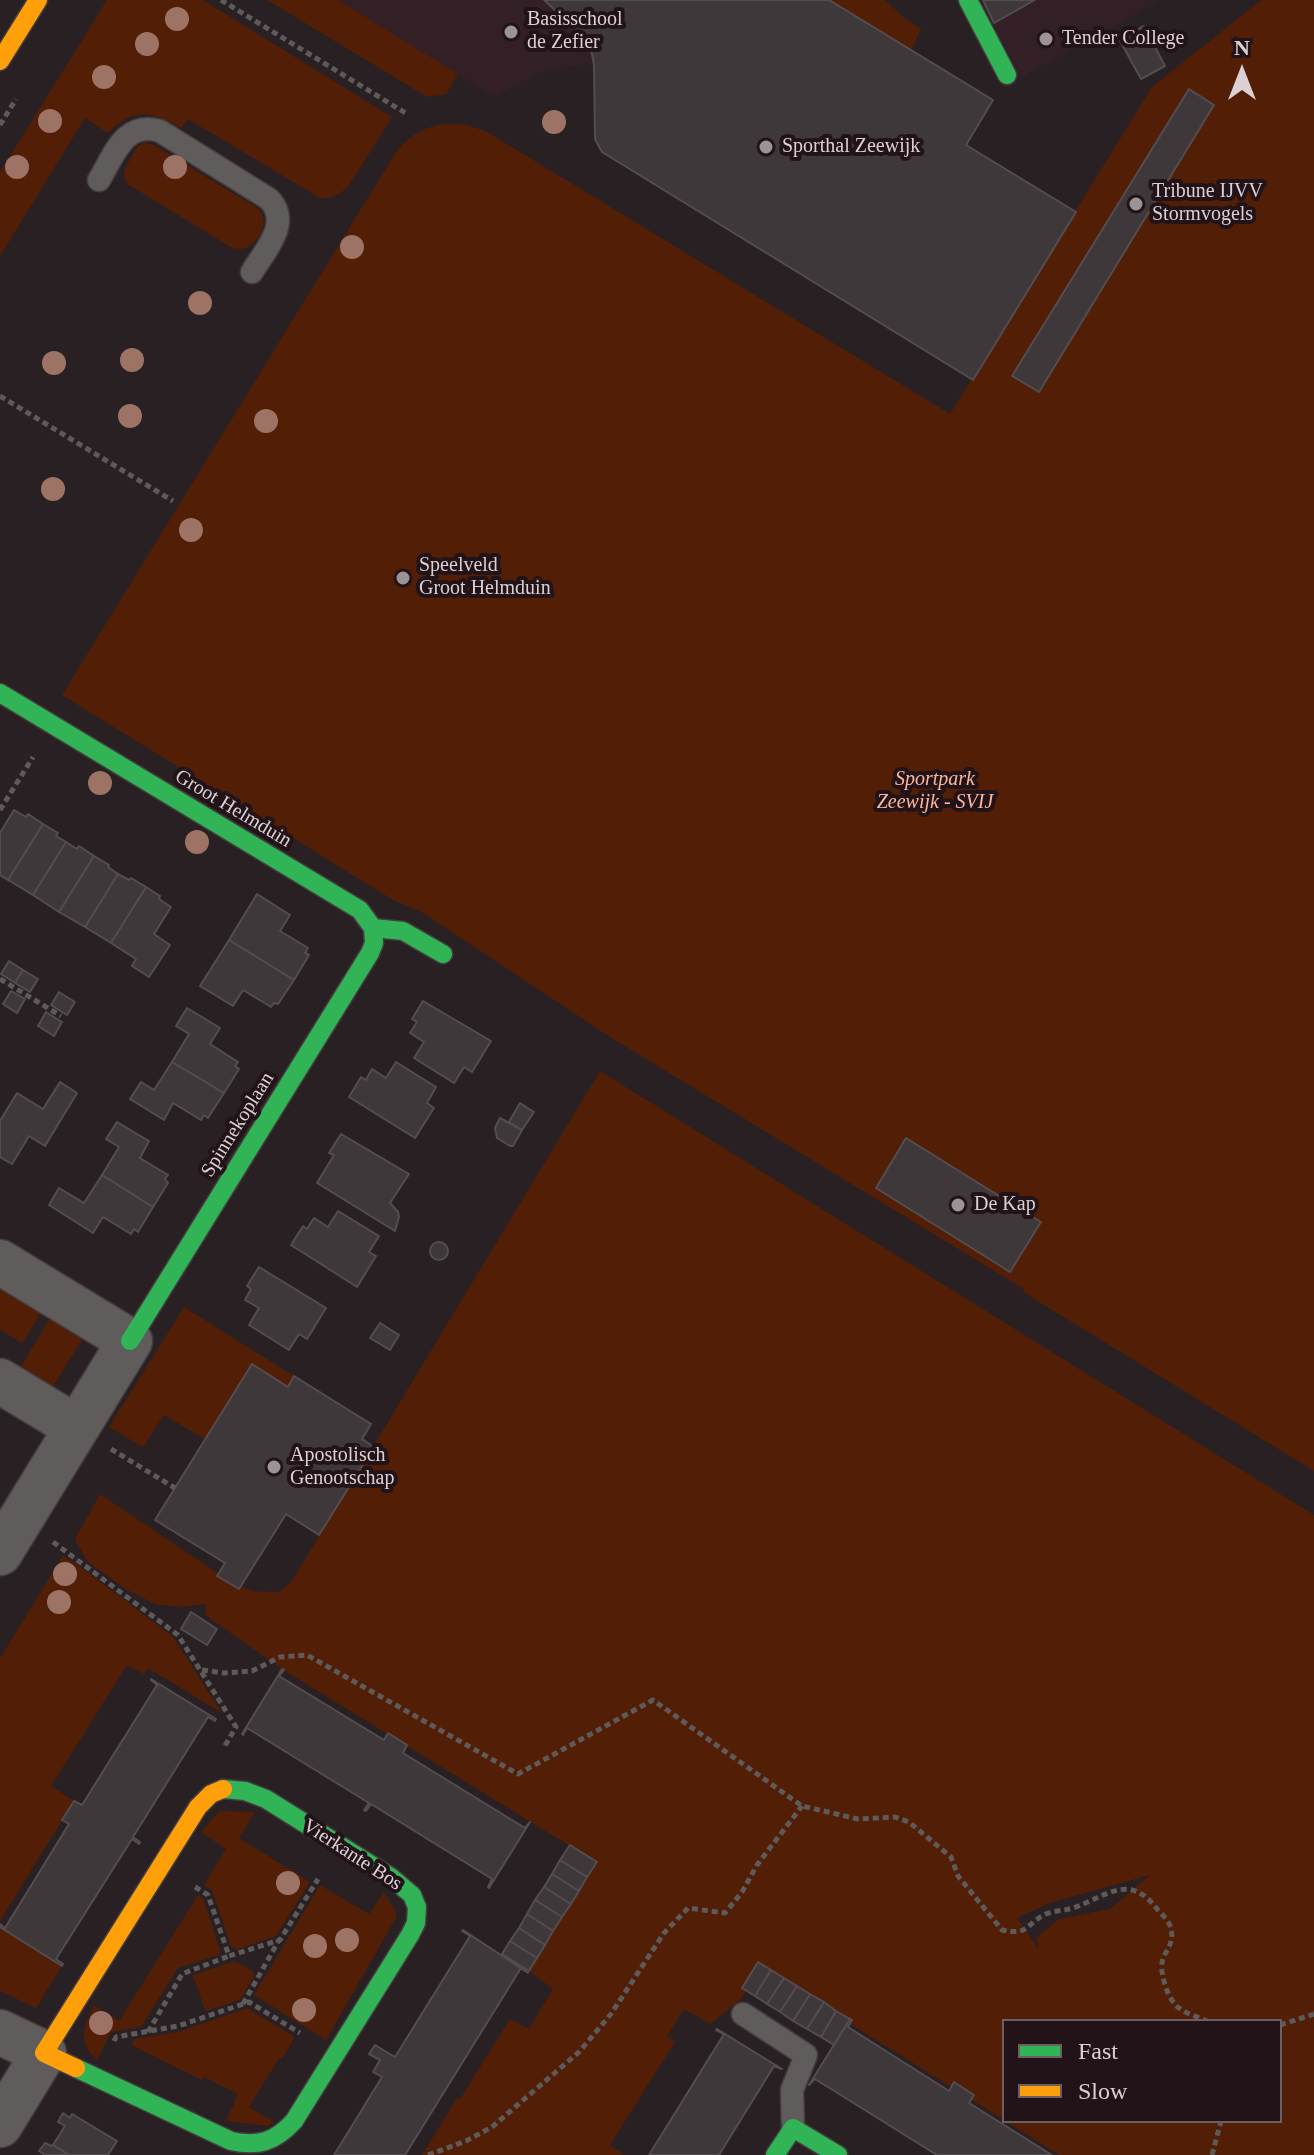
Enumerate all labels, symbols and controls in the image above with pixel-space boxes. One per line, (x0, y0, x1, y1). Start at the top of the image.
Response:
place label: Basisschool de Zefier (527, 8, 623, 55)
marker: Basisschool de Zefier (502, 23, 520, 41)
place label: Tender College (1062, 27, 1184, 51)
marker: Tender College (1037, 30, 1055, 48)
north arrow (1202, 32, 1282, 112)
text: N (1234, 35, 1250, 60)
place label: Sporthal Zeewijk (782, 135, 920, 159)
marker: Sporthal Zeewijk (757, 138, 775, 156)
place label: Tribune IJVV Stormvogels (1152, 180, 1263, 227)
marker: Tribune IJVV Stormvogels (1127, 195, 1145, 213)
place label: Speelveld Groot Helmduin (419, 554, 551, 601)
marker: Speelveld Groot Helmduin (394, 569, 412, 587)
street label: Groot Helmduin (170, 765, 296, 853)
park label: Sportpark Zeewijk - SVIJ (877, 768, 993, 815)
street label: Spinnekoplaan (196, 1068, 280, 1182)
place label: De Kap (974, 1193, 1036, 1217)
marker: De Kap (949, 1196, 967, 1214)
place label: Apostolisch Genootschap (290, 1444, 394, 1491)
marker: Apostolisch Genootschap (265, 1458, 283, 1476)
street label: Vierkante Bos (298, 1814, 406, 1896)
legend (1002, 2019, 1282, 2123)
text: Fast (1078, 2038, 1118, 2064)
text: Slow (1078, 2078, 1127, 2104)

